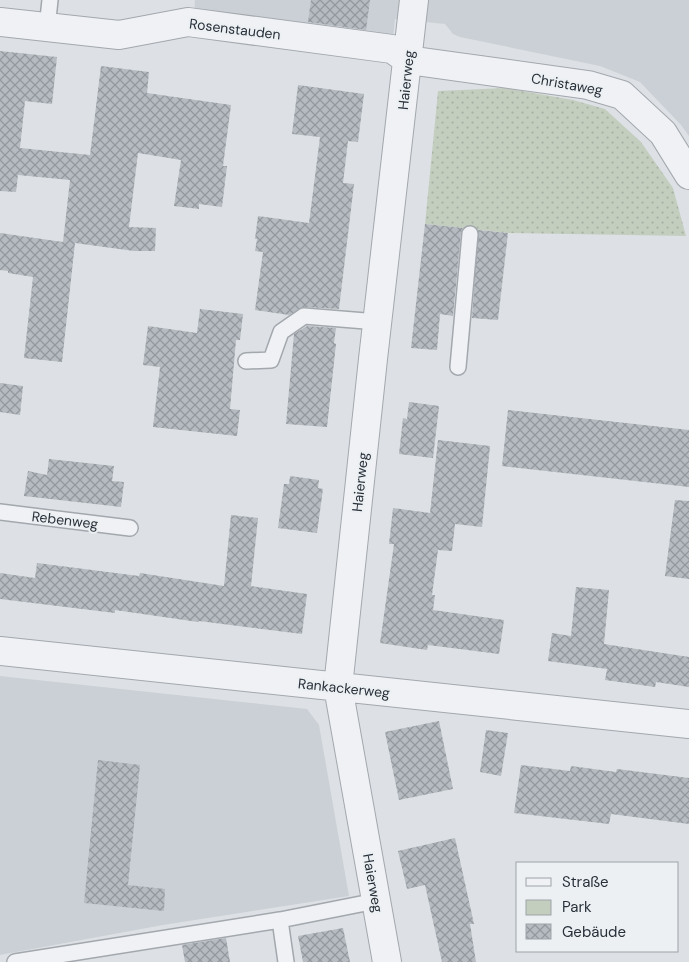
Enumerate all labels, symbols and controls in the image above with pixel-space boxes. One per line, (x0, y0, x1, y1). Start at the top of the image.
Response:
street label: Rosenstauden (188, 14, 282, 44)
street label: Haierweg (394, 49, 418, 111)
street label: Christaweg (530, 69, 604, 99)
street label: Haierweg (348, 451, 372, 513)
street label: Rebenweg (31, 507, 99, 533)
street label: Rankackerweg (297, 674, 391, 702)
street label: Haierweg (359, 852, 387, 914)
legend (516, 862, 679, 952)
text: Straße (562, 872, 609, 892)
text: Park (562, 897, 592, 917)
text: Gebäude (562, 922, 626, 942)

